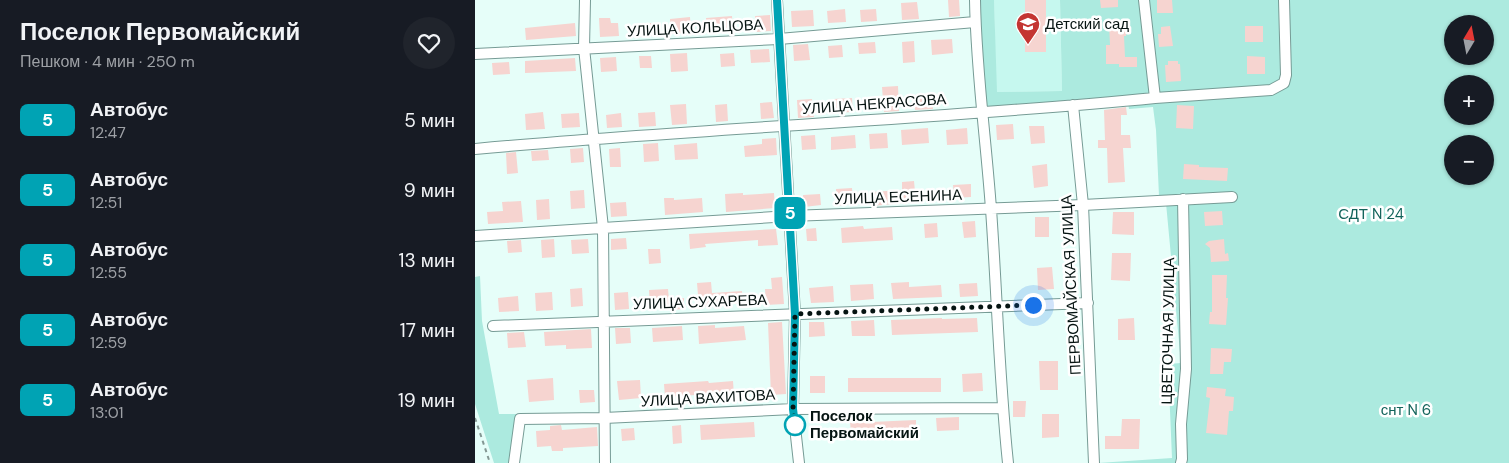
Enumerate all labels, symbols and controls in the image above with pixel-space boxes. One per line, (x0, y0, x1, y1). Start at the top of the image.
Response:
school or university icon: Детский сад (1015, 11, 1041, 45)
street label: УЛИЦА КОЛЬЦОВА (626, 14, 764, 42)
place label: Детский сад (1045, 14, 1129, 34)
north arrow (1444, 15, 1494, 65)
map controls (1444, 15, 1494, 185)
text: Поселок Первомайский (20, 16, 300, 47)
button: heart (403, 17, 455, 69)
text: Пешком · 4 мин · 250 m (20, 51, 195, 72)
button: + (1444, 75, 1494, 125)
street label: УЛИЦА НЕКРАСОВА (801, 89, 947, 119)
text: Автобус (90, 97, 168, 122)
text: 5 (42, 108, 53, 132)
text: 5 мин (404, 108, 455, 133)
text: 12:47 (90, 122, 126, 143)
button: − (1444, 135, 1494, 185)
text: Автобус (90, 167, 168, 192)
text: 5 (42, 178, 53, 202)
text: 9 мин (404, 178, 455, 203)
street label: УЛИЦА ЕСЕНИНА (834, 185, 962, 209)
text: 12:51 (90, 192, 122, 213)
street label: ПЕРВОМАЙСКАЯ УЛИЦА (1056, 194, 1086, 376)
line badge: 5 (774, 197, 806, 229)
text: 5 (784, 201, 796, 225)
park label: СДТ N 24 (1338, 204, 1404, 224)
text: Автобус (90, 237, 168, 262)
text: 5 (42, 248, 53, 272)
text: 13 мин (399, 248, 455, 273)
street label: ЦВЕТОЧНАЯ УЛИЦА (1157, 257, 1179, 405)
text: 12:55 (90, 262, 127, 283)
street label: УЛИЦА СУХАРЕВА (633, 290, 767, 314)
your location (1021, 293, 1046, 318)
text: Автобус (90, 307, 168, 332)
text: 5 (42, 318, 53, 342)
text: 17 мин (400, 318, 455, 343)
text: 12:59 (90, 332, 127, 353)
text: Автобус (90, 377, 168, 402)
street label: УЛИЦА ВАХИТОВА (640, 384, 776, 412)
text: 5 (42, 388, 53, 412)
text: 19 мин (398, 388, 455, 413)
park label: снт N 6 (1381, 400, 1431, 420)
text: 13:01 (90, 402, 124, 423)
place label: Поселок Первомайский (810, 406, 919, 443)
marker: Поселок Первомайский (784, 414, 806, 436)

